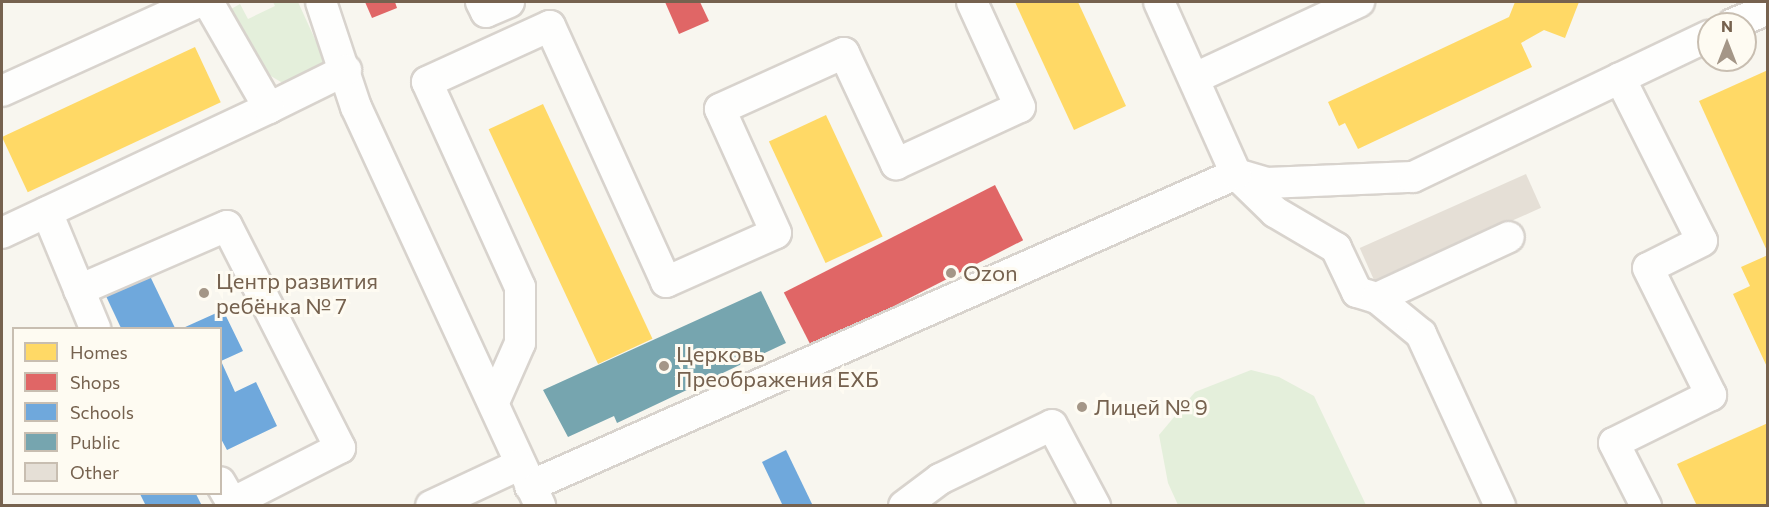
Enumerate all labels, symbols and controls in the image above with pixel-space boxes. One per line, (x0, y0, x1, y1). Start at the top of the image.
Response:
north arrow (1697, 12, 1757, 72)
text: N (1721, 16, 1733, 35)
place label: Ozon (963, 260, 1018, 286)
marker: Ozon (944, 266, 958, 280)
place label: Центр развития ребёнка № 7 (216, 267, 378, 318)
marker: Центр развития ребёнка № 7 (197, 286, 211, 300)
legend (12, 327, 222, 495)
place label: Церковь Преображения ЕХБ (676, 340, 879, 392)
text: Homes (70, 341, 128, 363)
marker: Церковь Преображения ЕХБ (657, 359, 671, 373)
text: Shops (70, 371, 120, 393)
place label: Лицей № 9 (1094, 394, 1208, 420)
marker: Лицей № 9 (1075, 400, 1089, 414)
text: Schools (70, 401, 134, 423)
text: Public (70, 431, 120, 453)
text: Other (70, 461, 119, 483)

